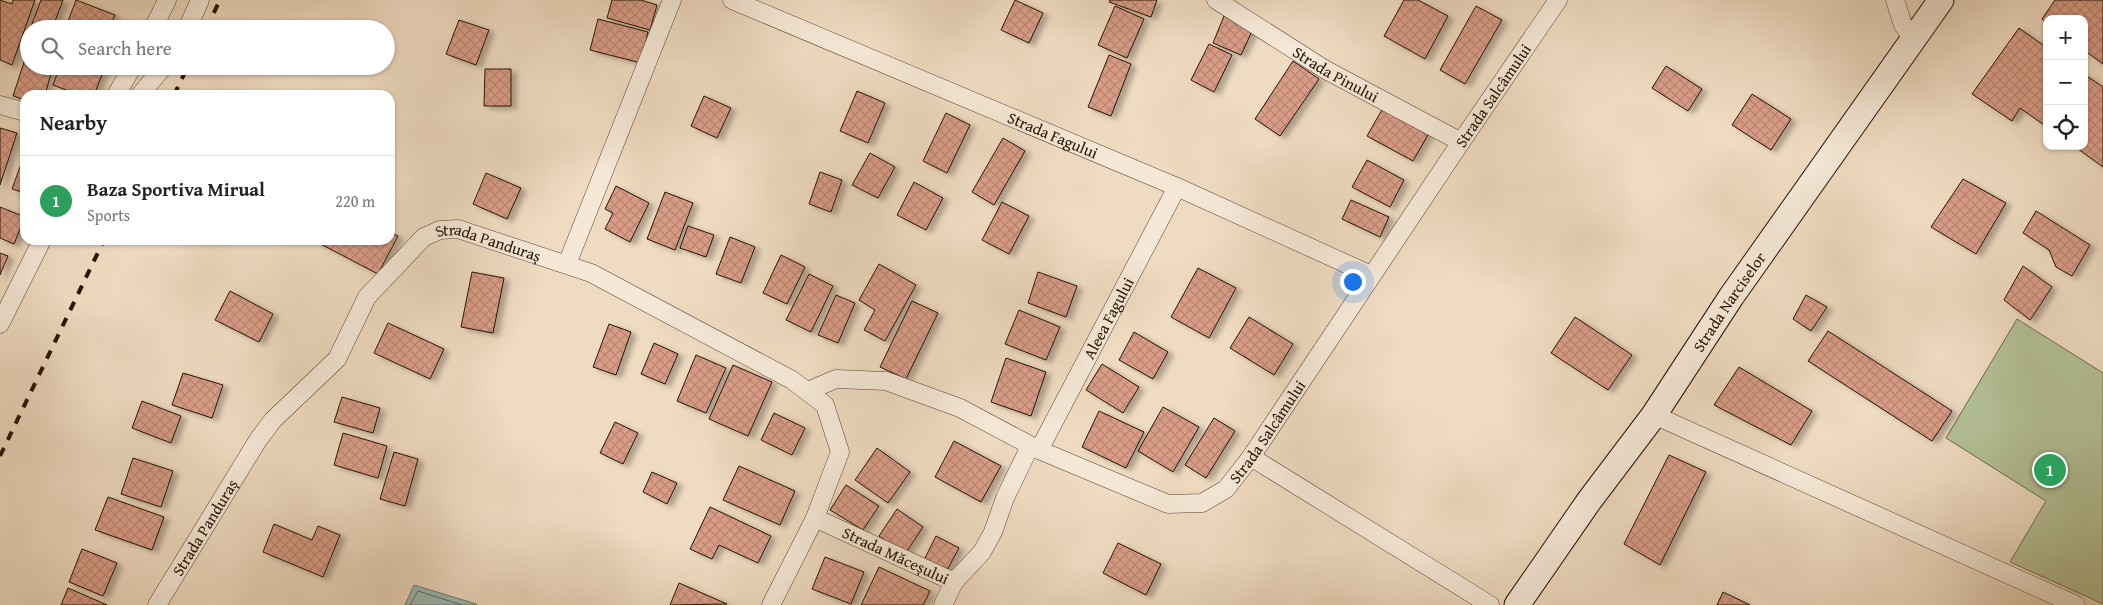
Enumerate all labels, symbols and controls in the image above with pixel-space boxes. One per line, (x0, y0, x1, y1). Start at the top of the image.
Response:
map controls (2043, 15, 2088, 150)
button: + (2043, 15, 2088, 60)
search box (20, 20, 395, 75)
icon: search (38, 34, 66, 62)
text: Search here (78, 34, 172, 62)
street label: Strada Salcâmului (1449, 38, 1537, 152)
street label: Strada Pinului (1288, 40, 1384, 108)
button: − (2043, 60, 2088, 105)
street label: Strada Fagului (1004, 105, 1102, 165)
button: locate (2043, 105, 2088, 150)
text: Nearby (40, 107, 107, 138)
text: Baza Sportiva Mirual (87, 175, 265, 203)
text: 1 (52, 189, 60, 213)
text: 220 m (335, 189, 375, 213)
text: Sports (87, 203, 130, 227)
street label: Strada Panduraș (431, 217, 544, 268)
street label: Strada Narciselor (1686, 247, 1772, 357)
your location (1340, 269, 1366, 295)
street label: Aleea Fagului (1077, 272, 1140, 363)
street label: Strada Salcâmului (1223, 375, 1311, 488)
pin: 1 (2034, 451, 2066, 489)
street label: Strada Panduraș (166, 474, 243, 580)
street label: Strada Măceșului (839, 520, 954, 590)

